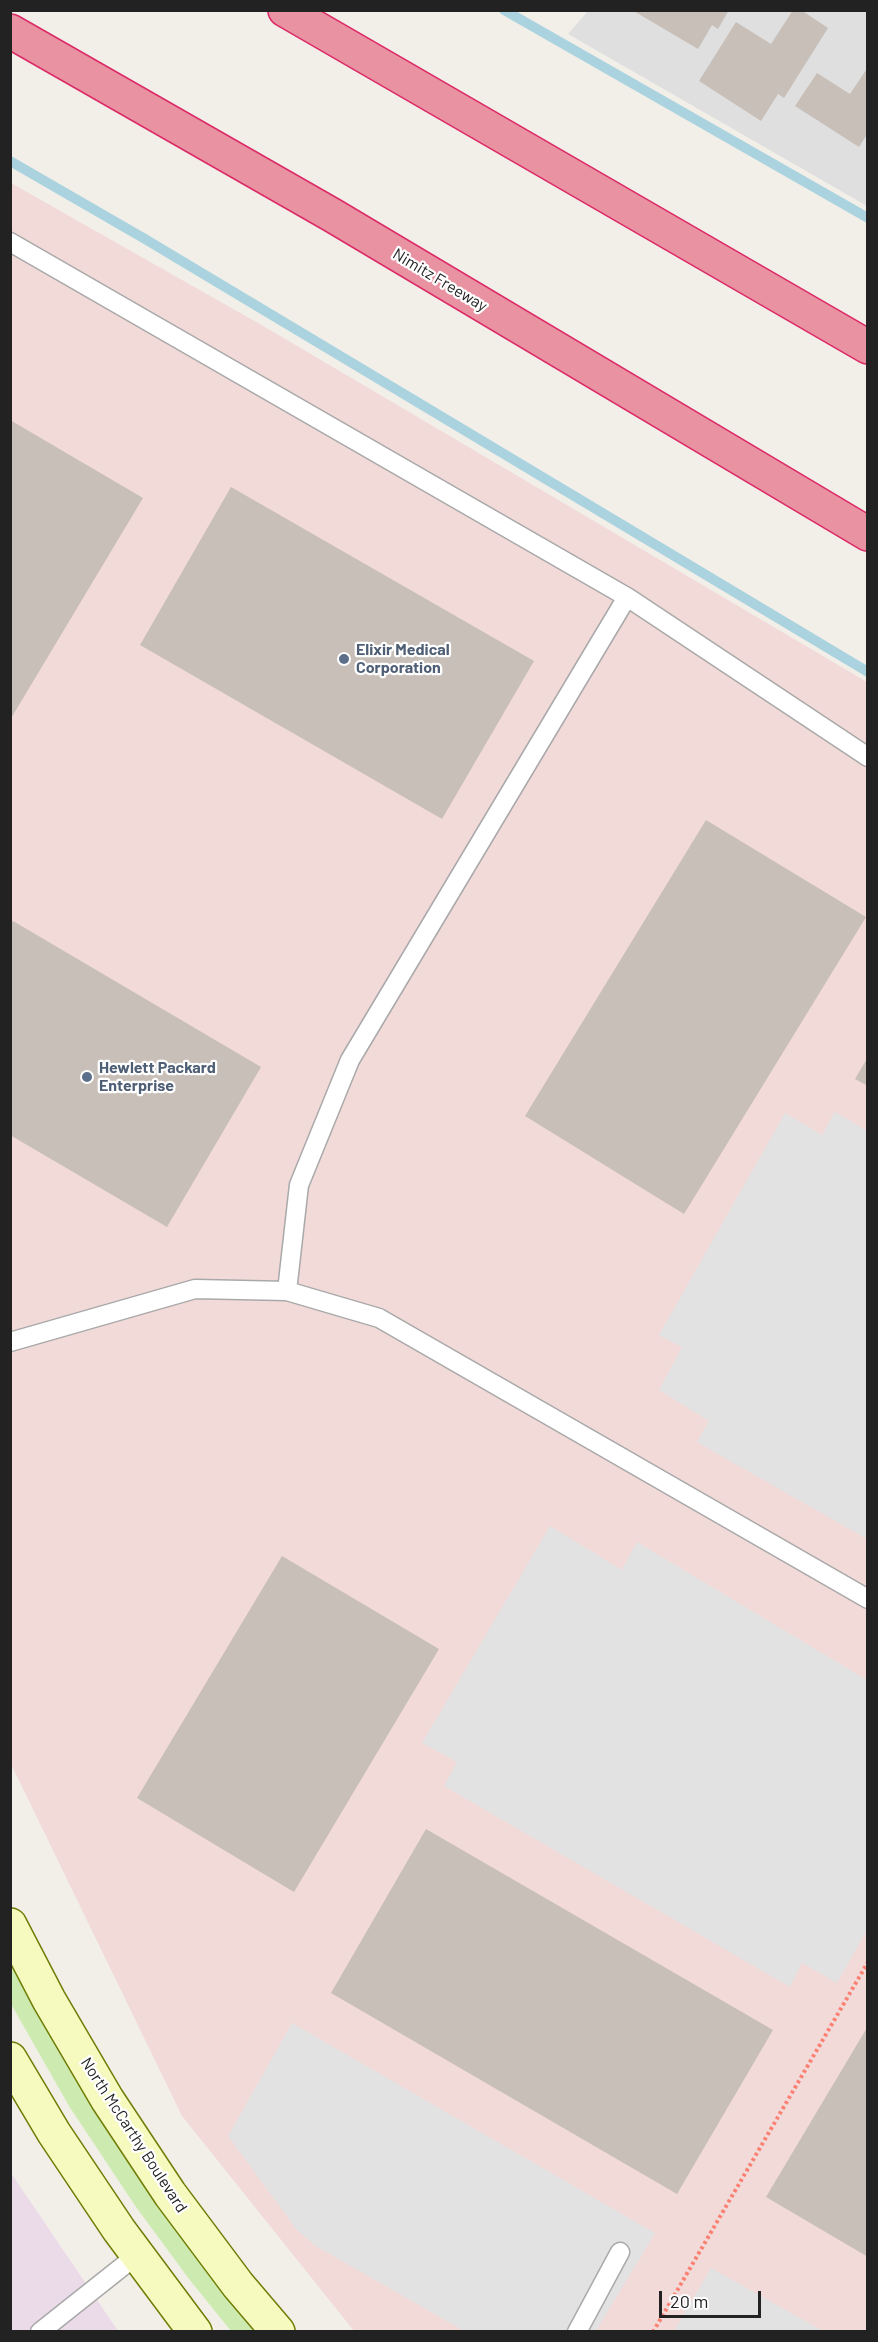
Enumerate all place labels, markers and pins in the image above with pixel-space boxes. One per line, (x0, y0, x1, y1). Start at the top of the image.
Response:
place label: Elixir Medical Corporation (356, 640, 450, 678)
marker: Elixir Medical Corporation (337, 652, 351, 666)
place label: Hewlett Packard Enterprise (99, 1058, 216, 1096)
marker: Hewlett Packard Enterprise (80, 1070, 94, 1084)

